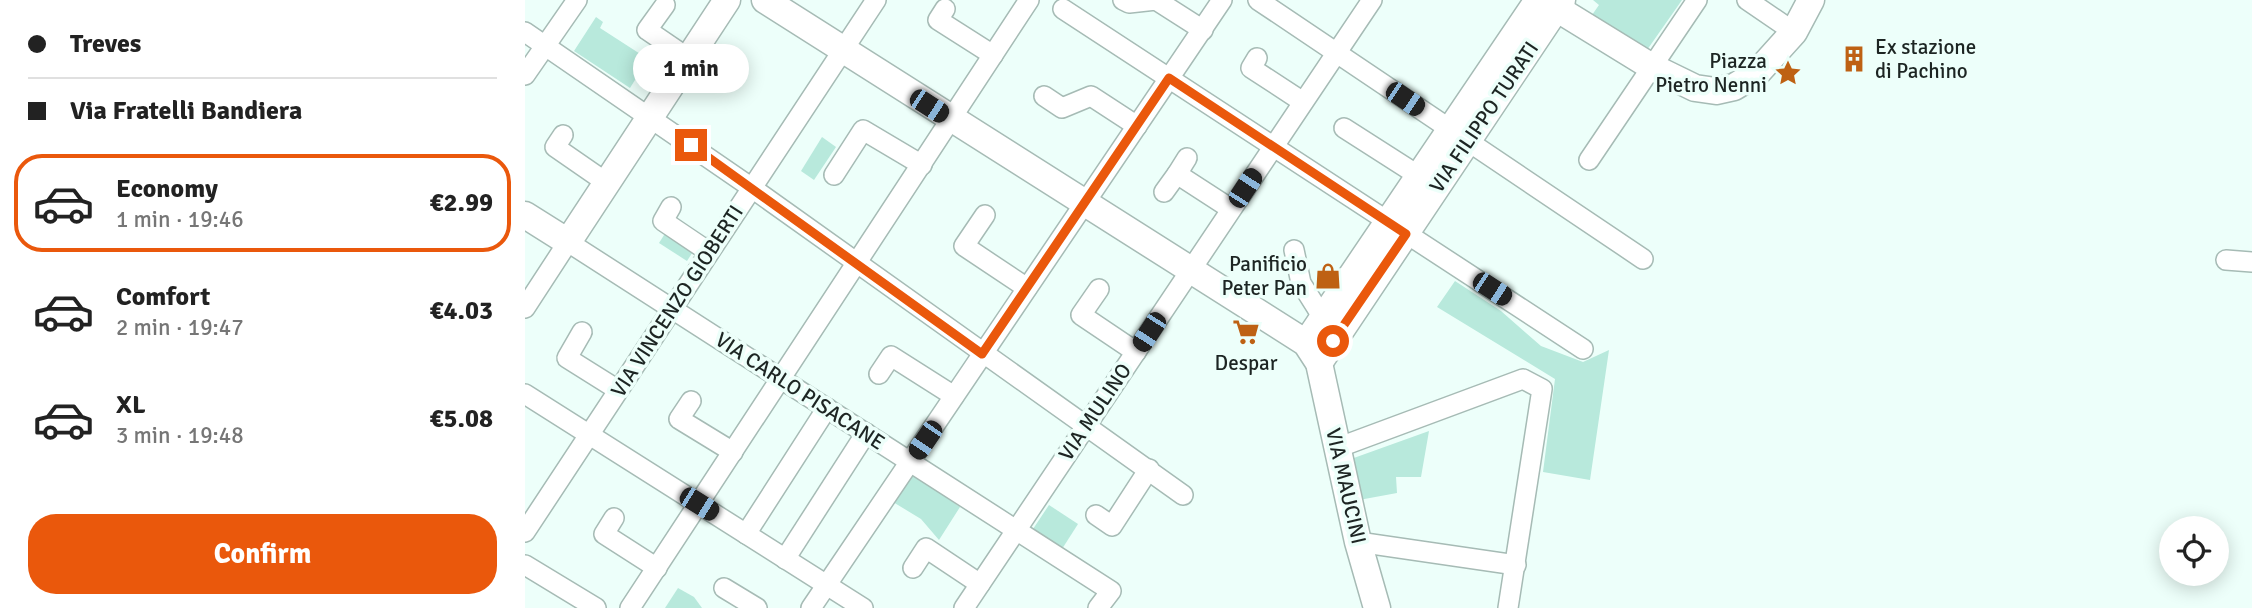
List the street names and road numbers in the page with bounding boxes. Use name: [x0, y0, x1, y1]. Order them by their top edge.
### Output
street label: VIA FILIPPO TURATI: [1424, 36, 1544, 198]
street label: VIA VINCENZO GIOBERTI: [605, 200, 749, 402]
street label: VIA CARLO PISACANE: [710, 327, 890, 455]
street label: VIA MULINO: [1053, 358, 1137, 466]
street label: VIA MAUCINI: [1320, 425, 1372, 547]

